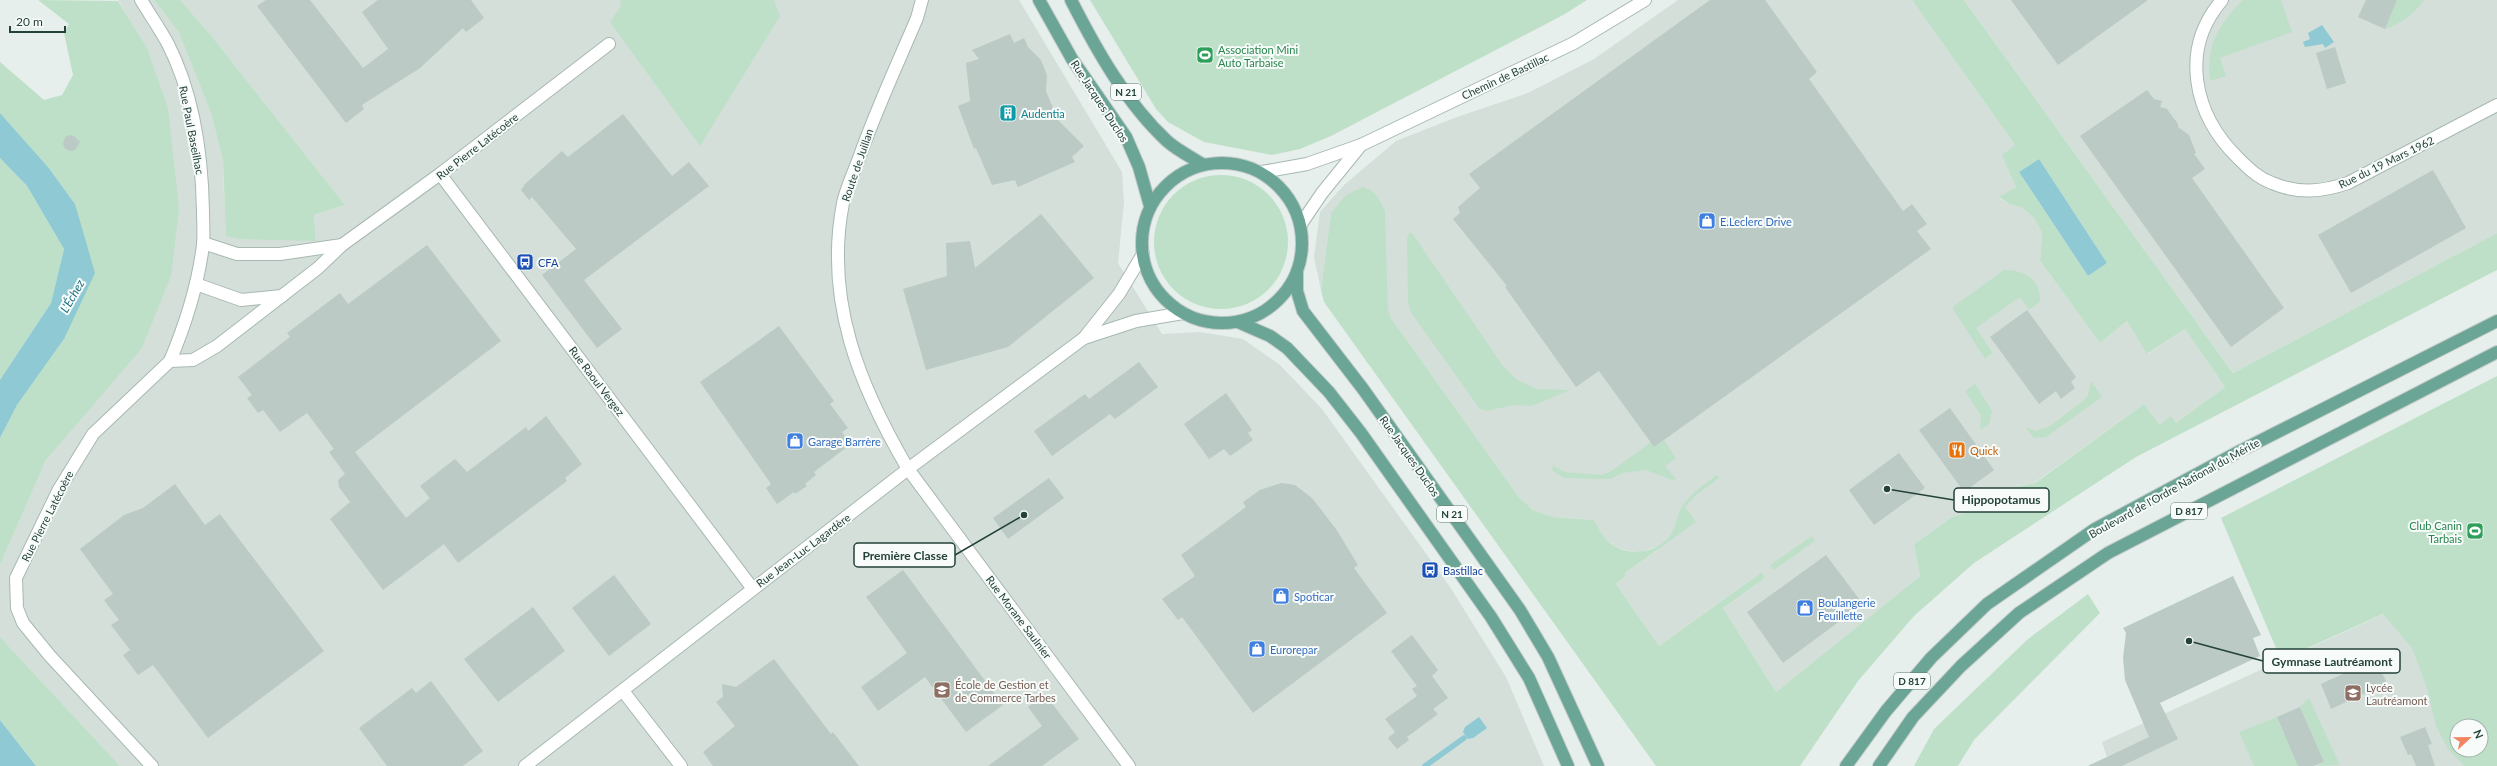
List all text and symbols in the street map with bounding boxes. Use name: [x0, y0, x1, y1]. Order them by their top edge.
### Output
scale bar: [10, 8, 65, 34]
text: 20 m: [16, 14, 43, 29]
place label: Association Mini Auto Tarbaise: [1218, 43, 1298, 69]
sports icon: Association Mini Auto Tarbaise: [1195, 45, 1215, 65]
street label: Chemin de Bastillac: [1459, 50, 1551, 102]
street label: Rue Jacques Duclos: [1069, 58, 1131, 145]
road number: N 21: [1111, 84, 1141, 100]
street label: Rue Paul Baseilhac: [177, 85, 207, 175]
building icon: Audentia: [998, 103, 1018, 123]
place label: Audentia: [1021, 107, 1065, 120]
street label: Rue Pierre Latécoère: [433, 110, 521, 182]
street label: Route de Juillan: [838, 127, 876, 203]
street label: Rue du 19 Mars 1962: [2336, 133, 2436, 191]
shop icon: E.Leclerc Drive: [1697, 211, 1717, 231]
place label: E.Leclerc Drive: [1720, 215, 1792, 228]
bus stop icon: CFA: [515, 252, 535, 272]
place label: CFA: [538, 256, 559, 269]
water label: L'Échez: [57, 276, 88, 315]
street label: Rue Raoul Vergez: [567, 344, 627, 418]
street label: Rue Jacques Duclos: [1377, 413, 1443, 499]
shop icon: Garage Barrère: [785, 431, 805, 451]
place label: Garage Barrère: [808, 435, 881, 448]
street label: Boulevard de l'Ordre National du Mérite: [2086, 435, 2262, 541]
restaurant icon: Quick: [1947, 440, 1967, 460]
place label: Quick: [1970, 444, 1999, 457]
street label: Rue Pierre Latécoère: [18, 468, 76, 564]
callout: Hippopotamus: [1954, 488, 2049, 512]
text: Hippopotamus: [1962, 492, 2040, 507]
road number: D 817: [2171, 503, 2207, 519]
road number: N 21: [1437, 506, 1467, 522]
street label: Rue Jean-Luc Lagardère: [753, 510, 853, 590]
place label: Club Canin Tarbais: [2409, 519, 2462, 545]
sports icon: Club Canin Tarbais: [2465, 521, 2485, 541]
callout: Première Classe: [854, 543, 955, 567]
text: Première Classe: [862, 548, 948, 563]
bus stop icon: Bastillac: [1420, 560, 1440, 580]
place label: Bastillac: [1443, 564, 1483, 577]
street label: Rue Morane Saulnier: [984, 573, 1054, 661]
shop icon: Spoticar: [1271, 586, 1291, 606]
place label: Spoticar: [1294, 590, 1334, 603]
place label: Boulangerie Feuillette: [1818, 596, 1876, 622]
shop icon: Boulangerie Feuillette: [1795, 598, 1815, 618]
shop icon: Eurorepar: [1247, 639, 1267, 659]
place label: Eurorepar: [1270, 643, 1318, 656]
callout: Gymnase Lautréamont: [2263, 649, 2400, 673]
text: Gymnase Lautréamont: [2272, 654, 2393, 669]
road number: D 817: [1894, 673, 1930, 689]
place label: École de Gestion et de Commerce Tarbes: [955, 678, 1056, 704]
school or university icon: École de Gestion et de Commerce Tarbes: [932, 680, 952, 700]
place label: Lycée Lautréamont: [2366, 681, 2428, 707]
school or university icon: Lycée Lautréamont: [2343, 683, 2363, 703]
north arrow: [2449, 718, 2489, 758]
text: N: [2471, 728, 2486, 740]

